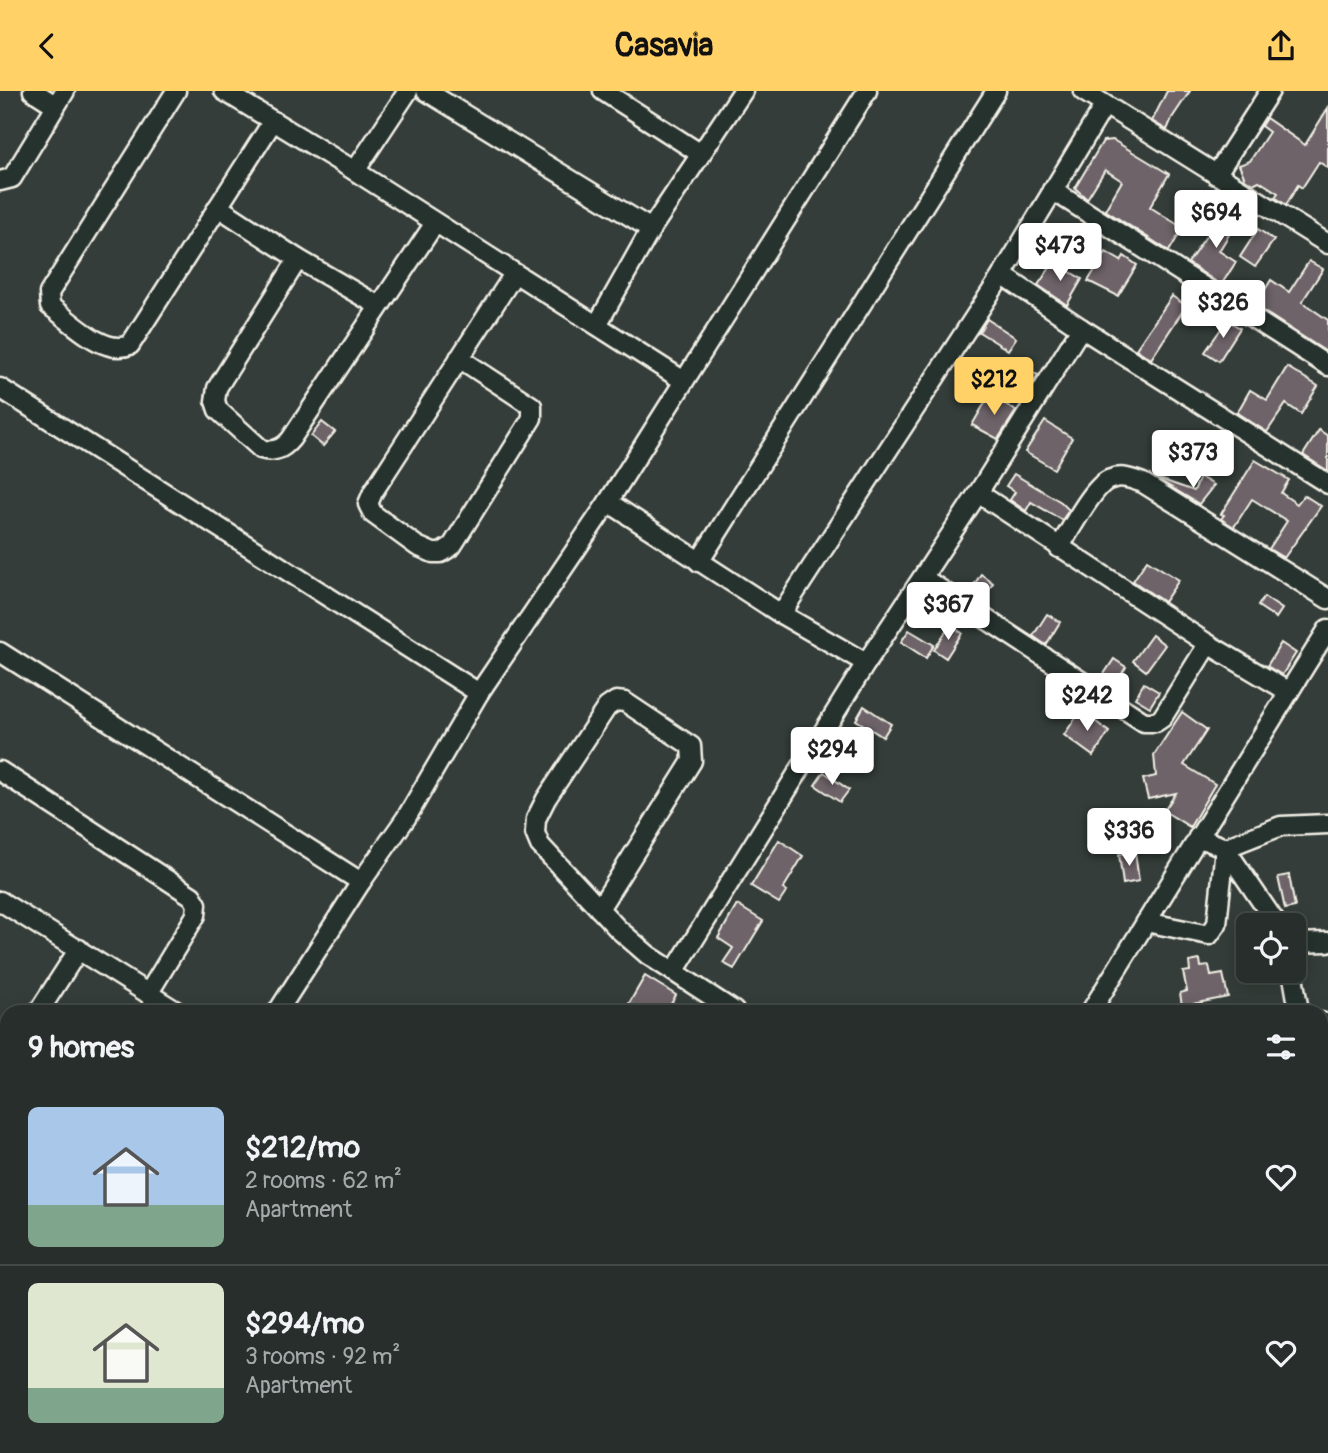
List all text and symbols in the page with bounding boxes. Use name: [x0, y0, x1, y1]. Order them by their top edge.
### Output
text: Casavia: [615, 26, 713, 66]
icon: back: [28, 27, 66, 65]
icon: share: [1262, 27, 1300, 65]
pin: $694: [1175, 191, 1257, 250]
text: $694: [1190, 198, 1242, 227]
pin: $473: [1019, 223, 1101, 283]
text: $473: [1035, 231, 1085, 260]
pin: $326: [1182, 281, 1264, 340]
text: $326: [1197, 288, 1249, 317]
pin: $212: [953, 357, 1035, 417]
text: $212: [970, 365, 1018, 394]
pin: $373: [1152, 431, 1234, 490]
text: $373: [1168, 438, 1218, 467]
pin: $367: [907, 582, 989, 642]
text: $367: [923, 590, 973, 619]
pin: $242: [1046, 673, 1128, 733]
text: $242: [1061, 681, 1113, 710]
pin: $294: [791, 727, 873, 787]
text: $294: [807, 735, 857, 764]
pin: $336: [1088, 809, 1170, 868]
text: $336: [1103, 816, 1155, 845]
map controls: [1236, 913, 1306, 983]
button: locate: [1236, 913, 1306, 983]
icon: filters: [1262, 1028, 1300, 1066]
text: 9 homes: [28, 1029, 134, 1066]
text: $212/mo: [245, 1129, 360, 1166]
icon: home: [84, 1135, 168, 1219]
icon: heart: [1262, 1158, 1300, 1196]
text: 2 rooms · 62 m²: [245, 1166, 402, 1195]
text: Apartment: [245, 1195, 352, 1224]
text: $294/mo: [245, 1305, 364, 1342]
icon: home: [84, 1311, 168, 1395]
icon: heart: [1262, 1334, 1300, 1372]
text: 3 rooms · 92 m²: [245, 1342, 400, 1371]
text: Apartment: [245, 1371, 352, 1400]

